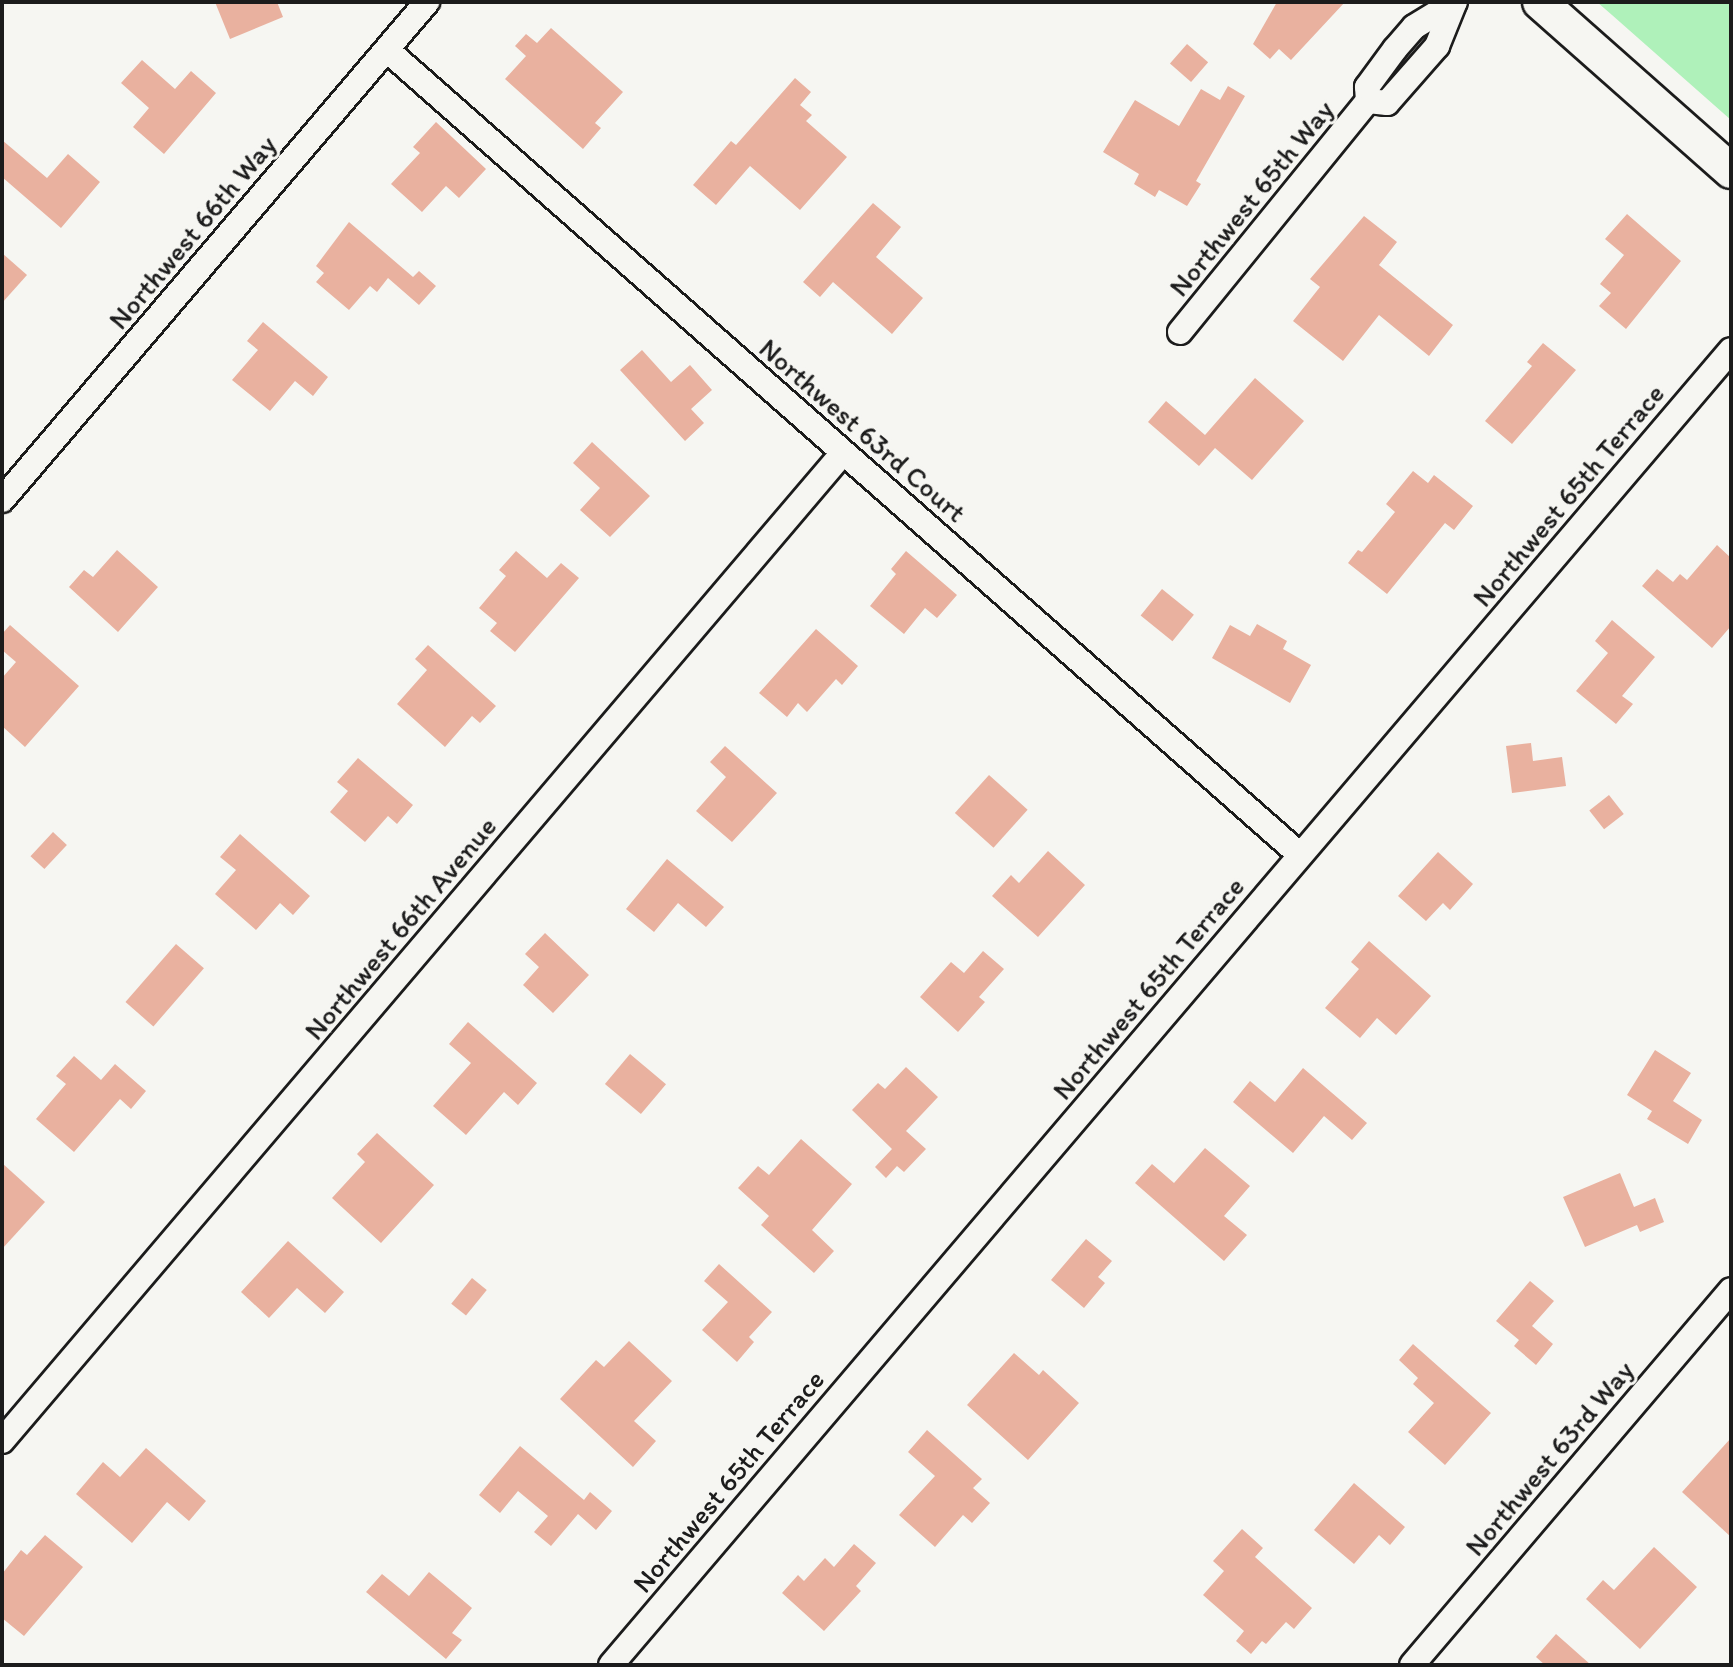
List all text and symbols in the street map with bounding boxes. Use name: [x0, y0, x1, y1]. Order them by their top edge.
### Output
street label: Northwest 65th Way: [1162, 93, 1340, 303]
street label: Northwest 66th Way: [101, 128, 283, 336]
street label: Northwest 63rd Court: [753, 331, 973, 529]
street label: Northwest 65th Terrace: [1465, 377, 1671, 613]
street label: Northwest 66th Avenue: [297, 810, 503, 1046]
street label: Northwest 65th Terrace: [1045, 870, 1251, 1106]
street label: Northwest 63rd Way: [1458, 1354, 1640, 1562]
street label: Northwest 65th Terrace: [625, 1363, 831, 1599]

